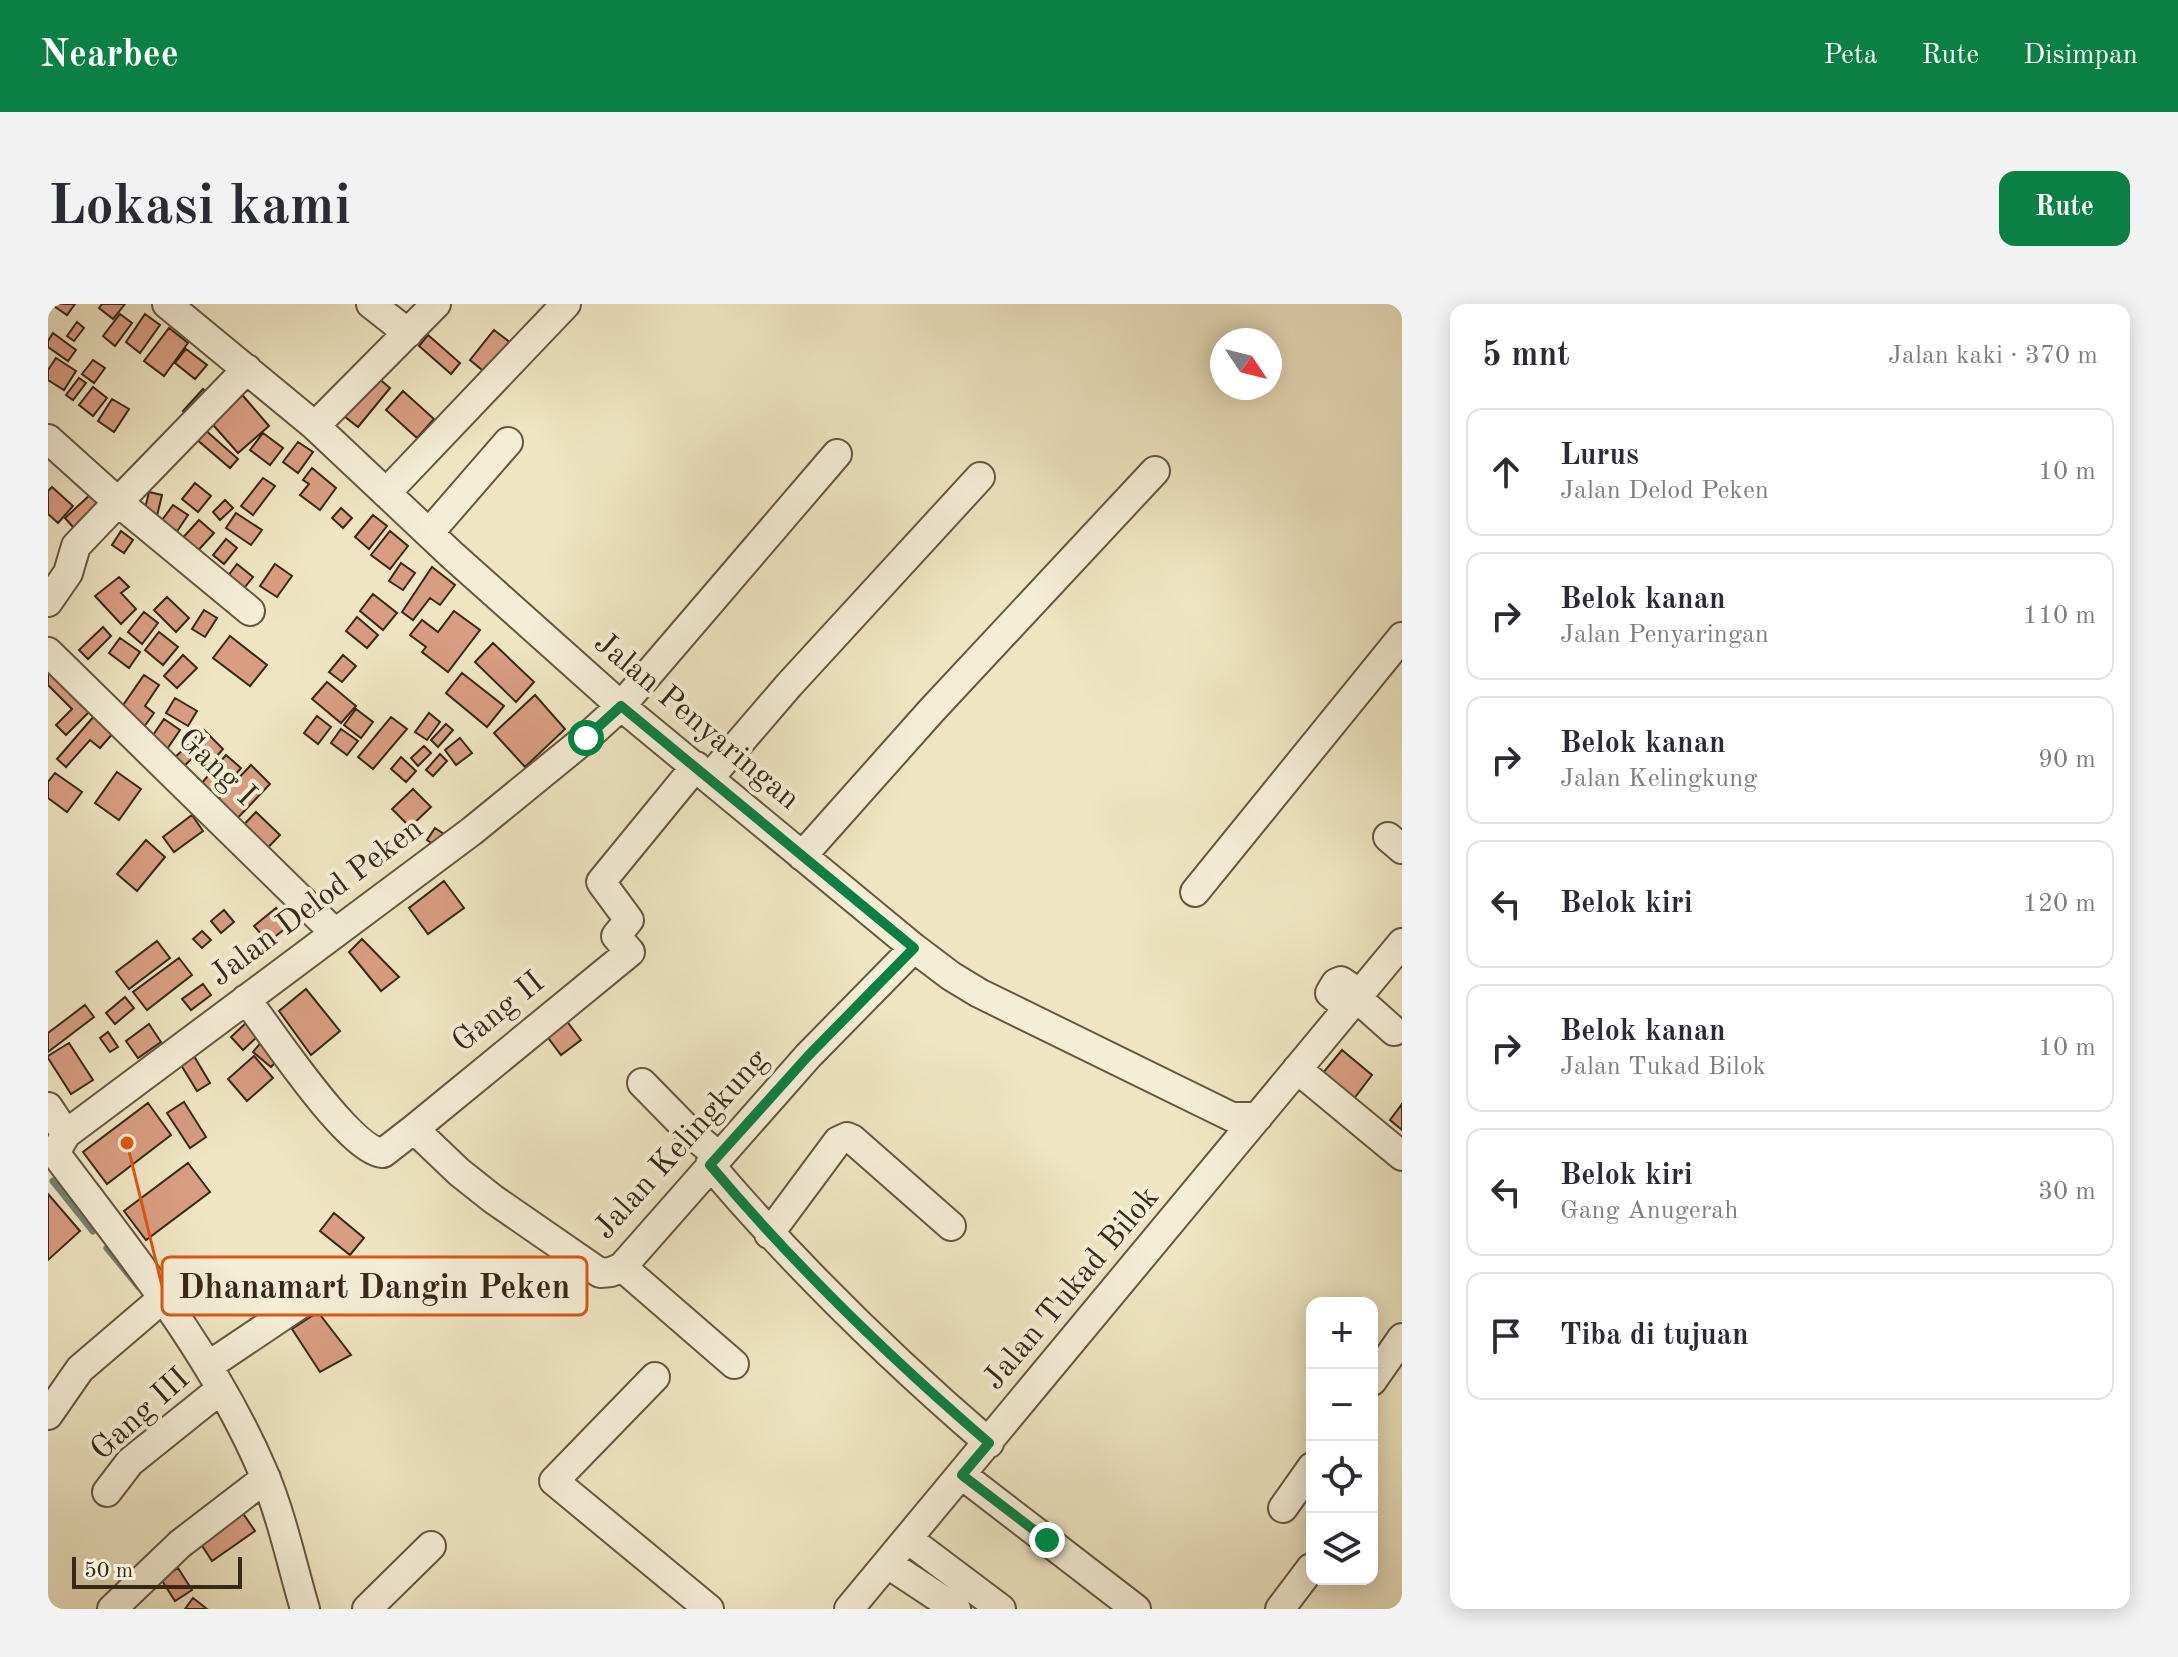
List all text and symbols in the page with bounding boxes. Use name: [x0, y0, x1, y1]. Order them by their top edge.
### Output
text: Nearbee: [40, 37, 179, 75]
text: Peta: [1823, 42, 1878, 70]
text: Rute: [1922, 42, 1979, 70]
text: Disimpan: [2023, 42, 2138, 70]
button: Rute: [1999, 171, 2130, 246]
text: Lokasi kami: [48, 180, 351, 236]
north arrow: [1210, 328, 1282, 400]
text: 5 mnt: [1482, 339, 1570, 373]
text: Jalan kaki · 370 m: [1888, 343, 2098, 369]
text: Lurus: [1560, 441, 1639, 471]
icon: ahead: [1484, 450, 1528, 494]
text: 10 m: [2038, 459, 2096, 485]
text: Jalan Delod Peken: [1560, 478, 1769, 504]
text: Belok kanan: [1560, 585, 1726, 615]
icon: right: [1484, 594, 1528, 638]
text: 110 m: [2023, 603, 2096, 629]
text: Jalan Penyaringan: [1560, 622, 1769, 648]
street label: Jalan Penyaringan: [587, 627, 805, 817]
route start: [568, 720, 604, 756]
street label: Gang I: [171, 723, 261, 813]
text: Belok kanan: [1560, 729, 1726, 759]
icon: right: [1484, 738, 1528, 782]
text: 90 m: [2038, 747, 2096, 773]
text: Jalan Kelingkung: [1560, 766, 1757, 792]
street label: Jalan Delod Peken: [205, 813, 429, 993]
icon: left: [1484, 882, 1528, 926]
text: Belok kiri: [1560, 889, 1693, 919]
text: 120 m: [2023, 891, 2096, 917]
street label: Gang II: [447, 967, 551, 1059]
text: Belok kanan: [1560, 1017, 1726, 1047]
icon: right: [1484, 1026, 1528, 1070]
text: 10 m: [2038, 1035, 2096, 1061]
street label: Jalan Kelingkung: [589, 1044, 775, 1246]
text: Jalan Tukad Bilok: [1560, 1054, 1766, 1080]
text: Belok kiri: [1560, 1161, 1693, 1191]
icon: left: [1484, 1170, 1528, 1214]
text: 30 m: [2038, 1179, 2096, 1205]
street label: Jalan Tukad Bilok: [978, 1182, 1166, 1396]
text: Gang Anugerah: [1560, 1198, 1738, 1224]
callout: Dhanamart Dangin Peken: [162, 1257, 587, 1315]
text: Dhanamart Dangin Peken: [178, 1272, 570, 1306]
map controls: [1306, 1297, 1378, 1585]
button: +: [1306, 1297, 1378, 1369]
icon: arrive: [1484, 1314, 1528, 1358]
text: Tiba di tujuan: [1560, 1321, 1749, 1351]
street label: Gang III: [86, 1363, 196, 1467]
button: −: [1306, 1369, 1378, 1441]
button: locate: [1306, 1441, 1378, 1513]
button: layers: [1306, 1513, 1378, 1585]
route end: [1029, 1522, 1065, 1558]
scale bar: [72, 1553, 242, 1589]
text: 50 m: [84, 1560, 133, 1582]

